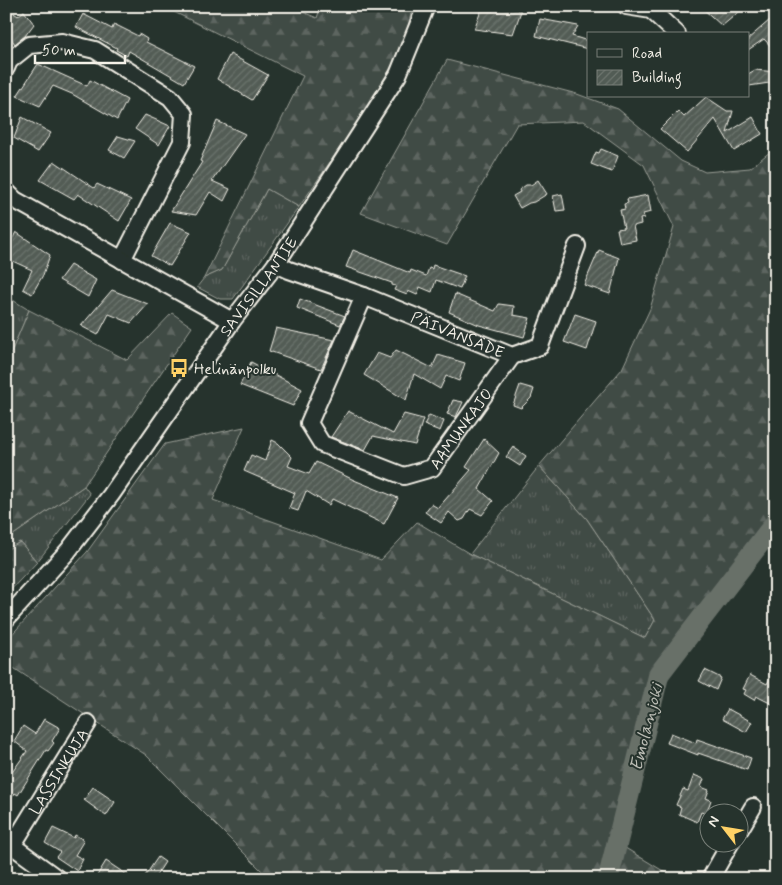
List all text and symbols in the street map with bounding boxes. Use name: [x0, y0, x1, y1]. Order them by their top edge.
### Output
scale bar: [35, 32, 125, 64]
legend: [587, 32, 750, 98]
text: 50 m: [42, 41, 76, 61]
text: Road: [632, 44, 662, 64]
text: Building: [632, 68, 682, 89]
street label: SAVISILLANTIE: [215, 233, 303, 341]
street label: PÄIVÄNSÄDE: [407, 307, 507, 364]
bus stop icon: Helinänpolku: [168, 357, 190, 379]
place label: Helinänpolku: [194, 359, 276, 380]
street label: AAMUNKAJO: [425, 384, 498, 474]
water label: Emolanjoki: [625, 679, 670, 773]
street label: LASSINKUJA: [25, 725, 94, 819]
north arrow: [700, 802, 750, 852]
text: N: [704, 813, 724, 830]

